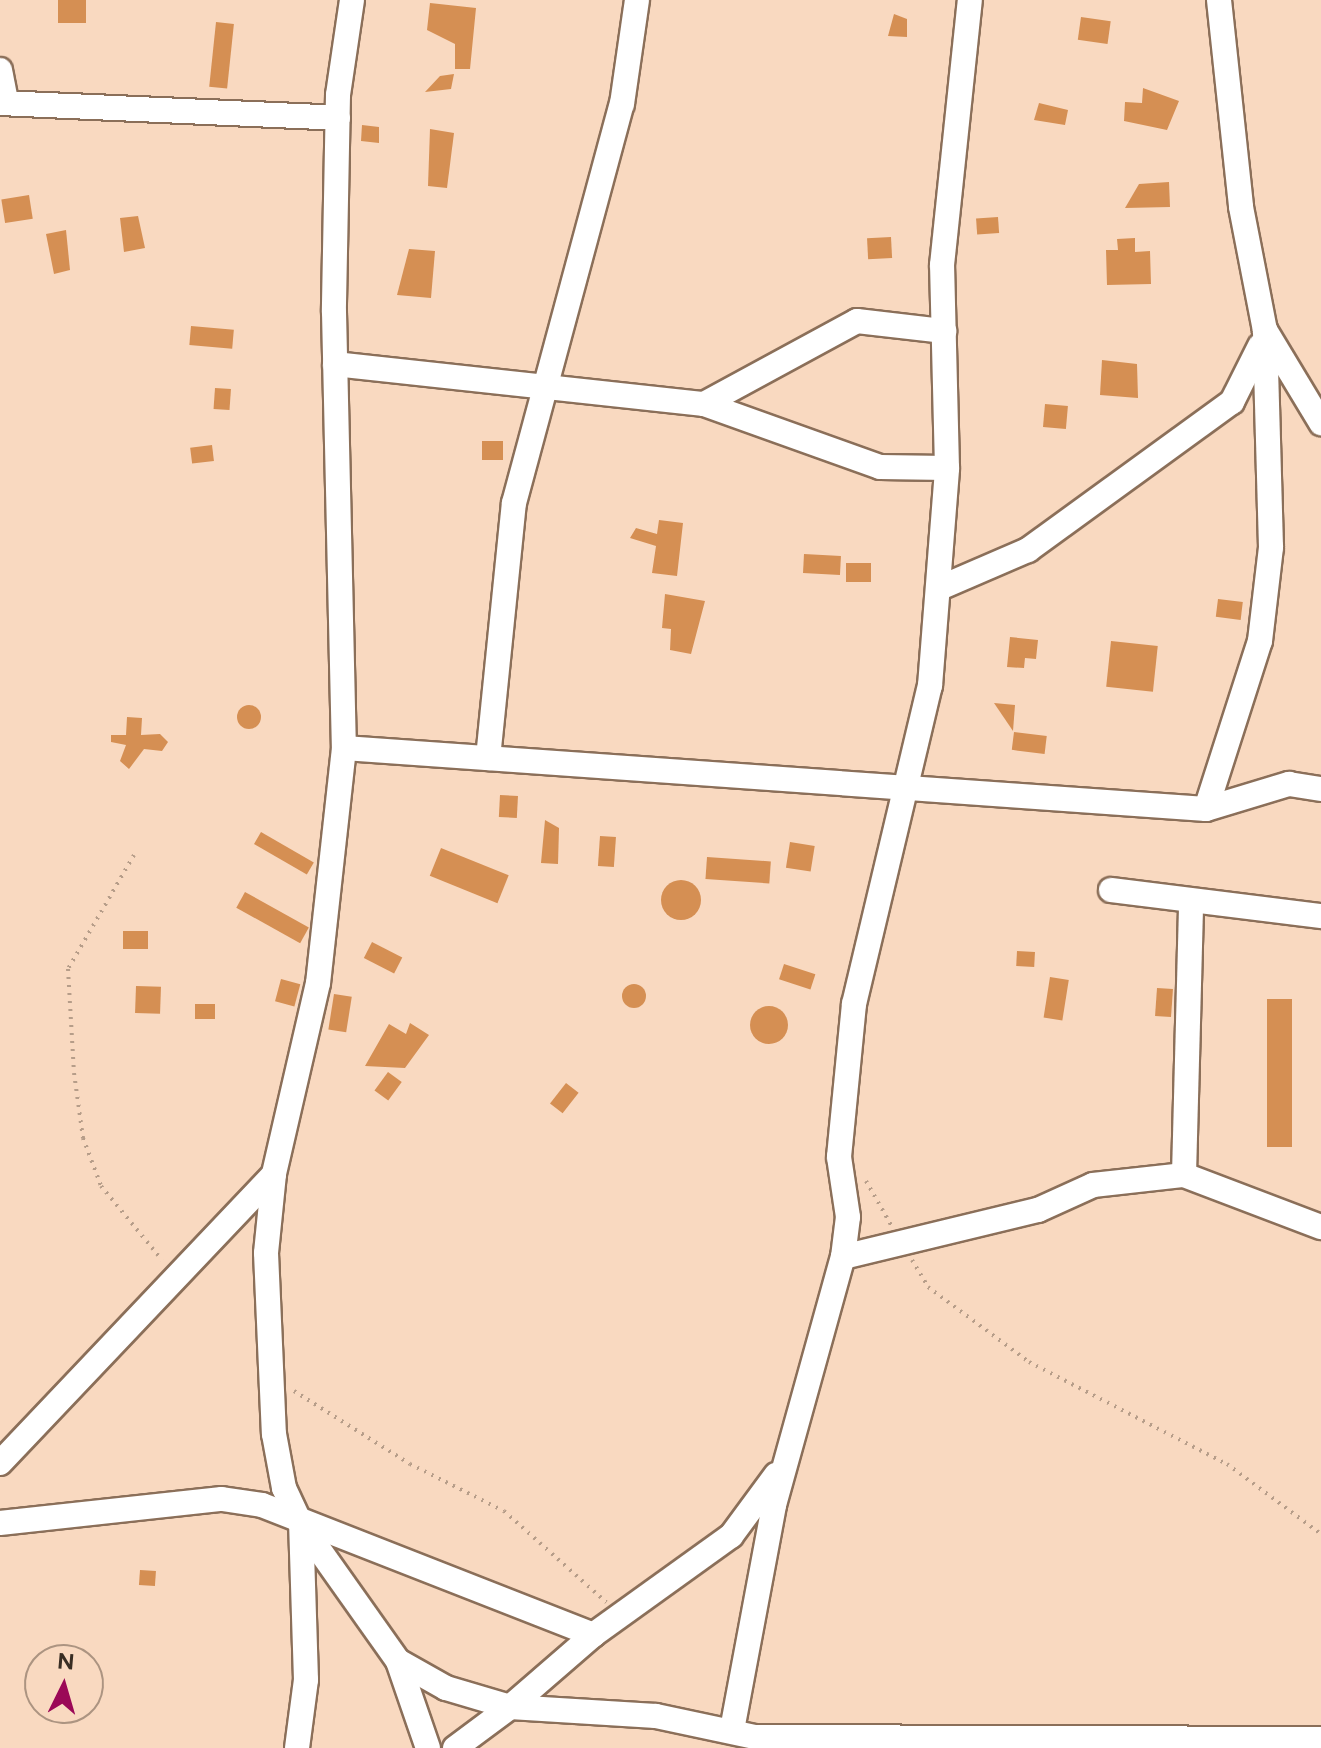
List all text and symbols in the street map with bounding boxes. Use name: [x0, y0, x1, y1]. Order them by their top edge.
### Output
north arrow: [24, 1644, 104, 1724]
text: N: [56, 1647, 76, 1676]

